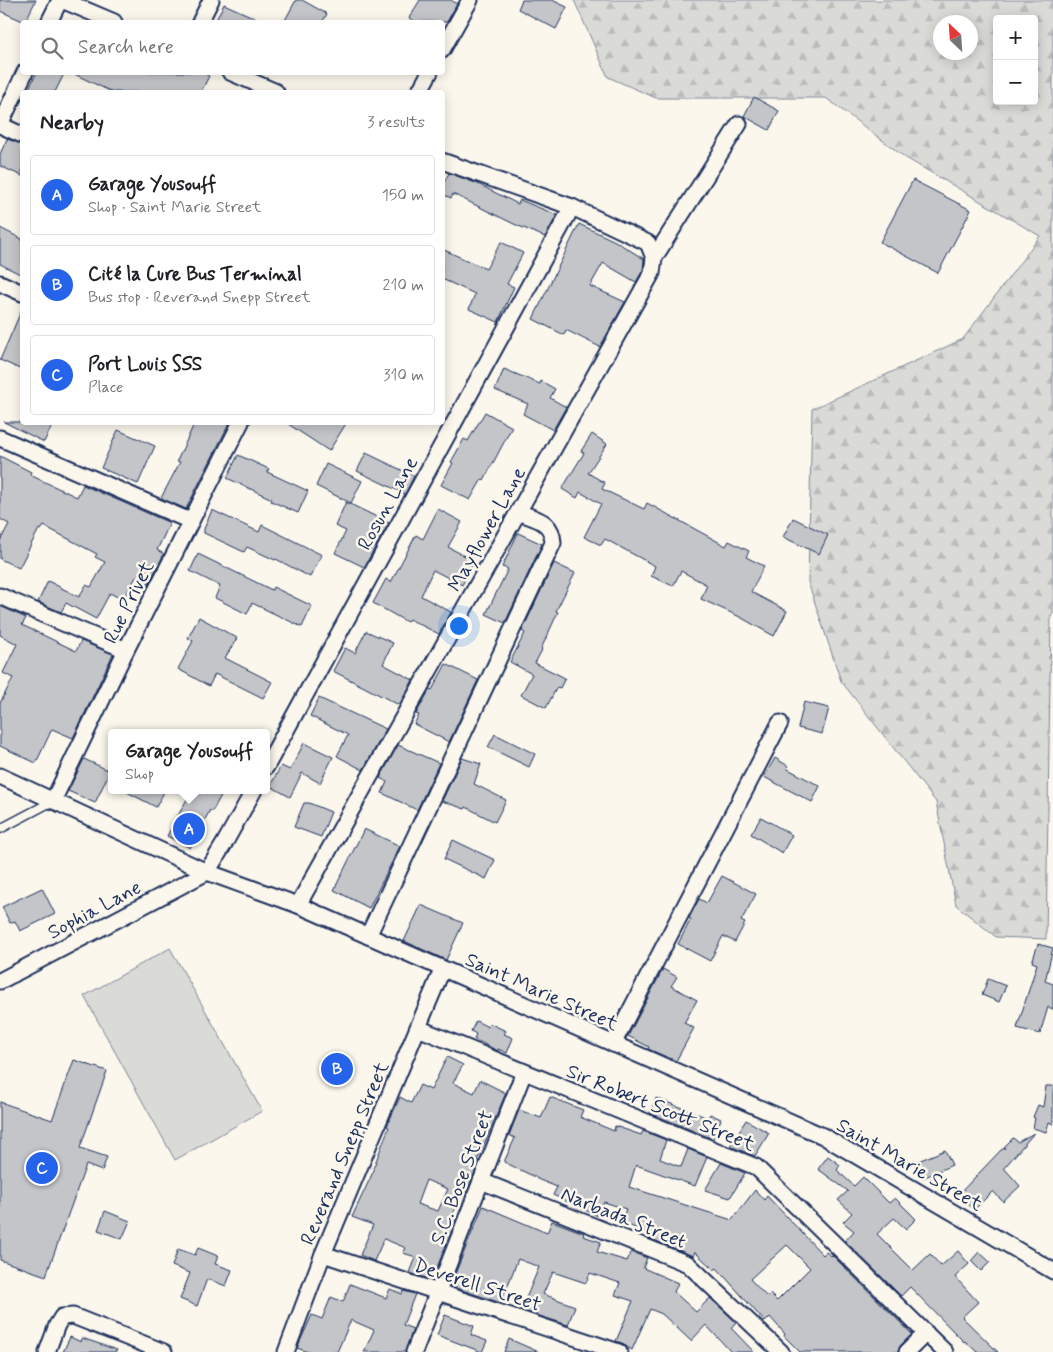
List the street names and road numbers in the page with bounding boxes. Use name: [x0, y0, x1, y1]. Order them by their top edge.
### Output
street label: Rosun Lane: [352, 452, 425, 555]
street label: Mayflower Lane: [442, 462, 533, 597]
street label: Rue Privet: [98, 556, 161, 649]
street label: Sophia Lane: [43, 874, 146, 946]
street label: Saint Marie Street: [461, 947, 622, 1038]
street label: Reverand Snepp Street: [294, 1057, 396, 1249]
street label: Sir Robert Scott Street: [562, 1058, 759, 1159]
street label: S.C. Bose Street: [424, 1106, 500, 1249]
street label: Saint Marie Street: [831, 1112, 988, 1218]
street label: Narbada Street: [557, 1181, 690, 1256]
street label: Deverell Street: [410, 1252, 545, 1319]

